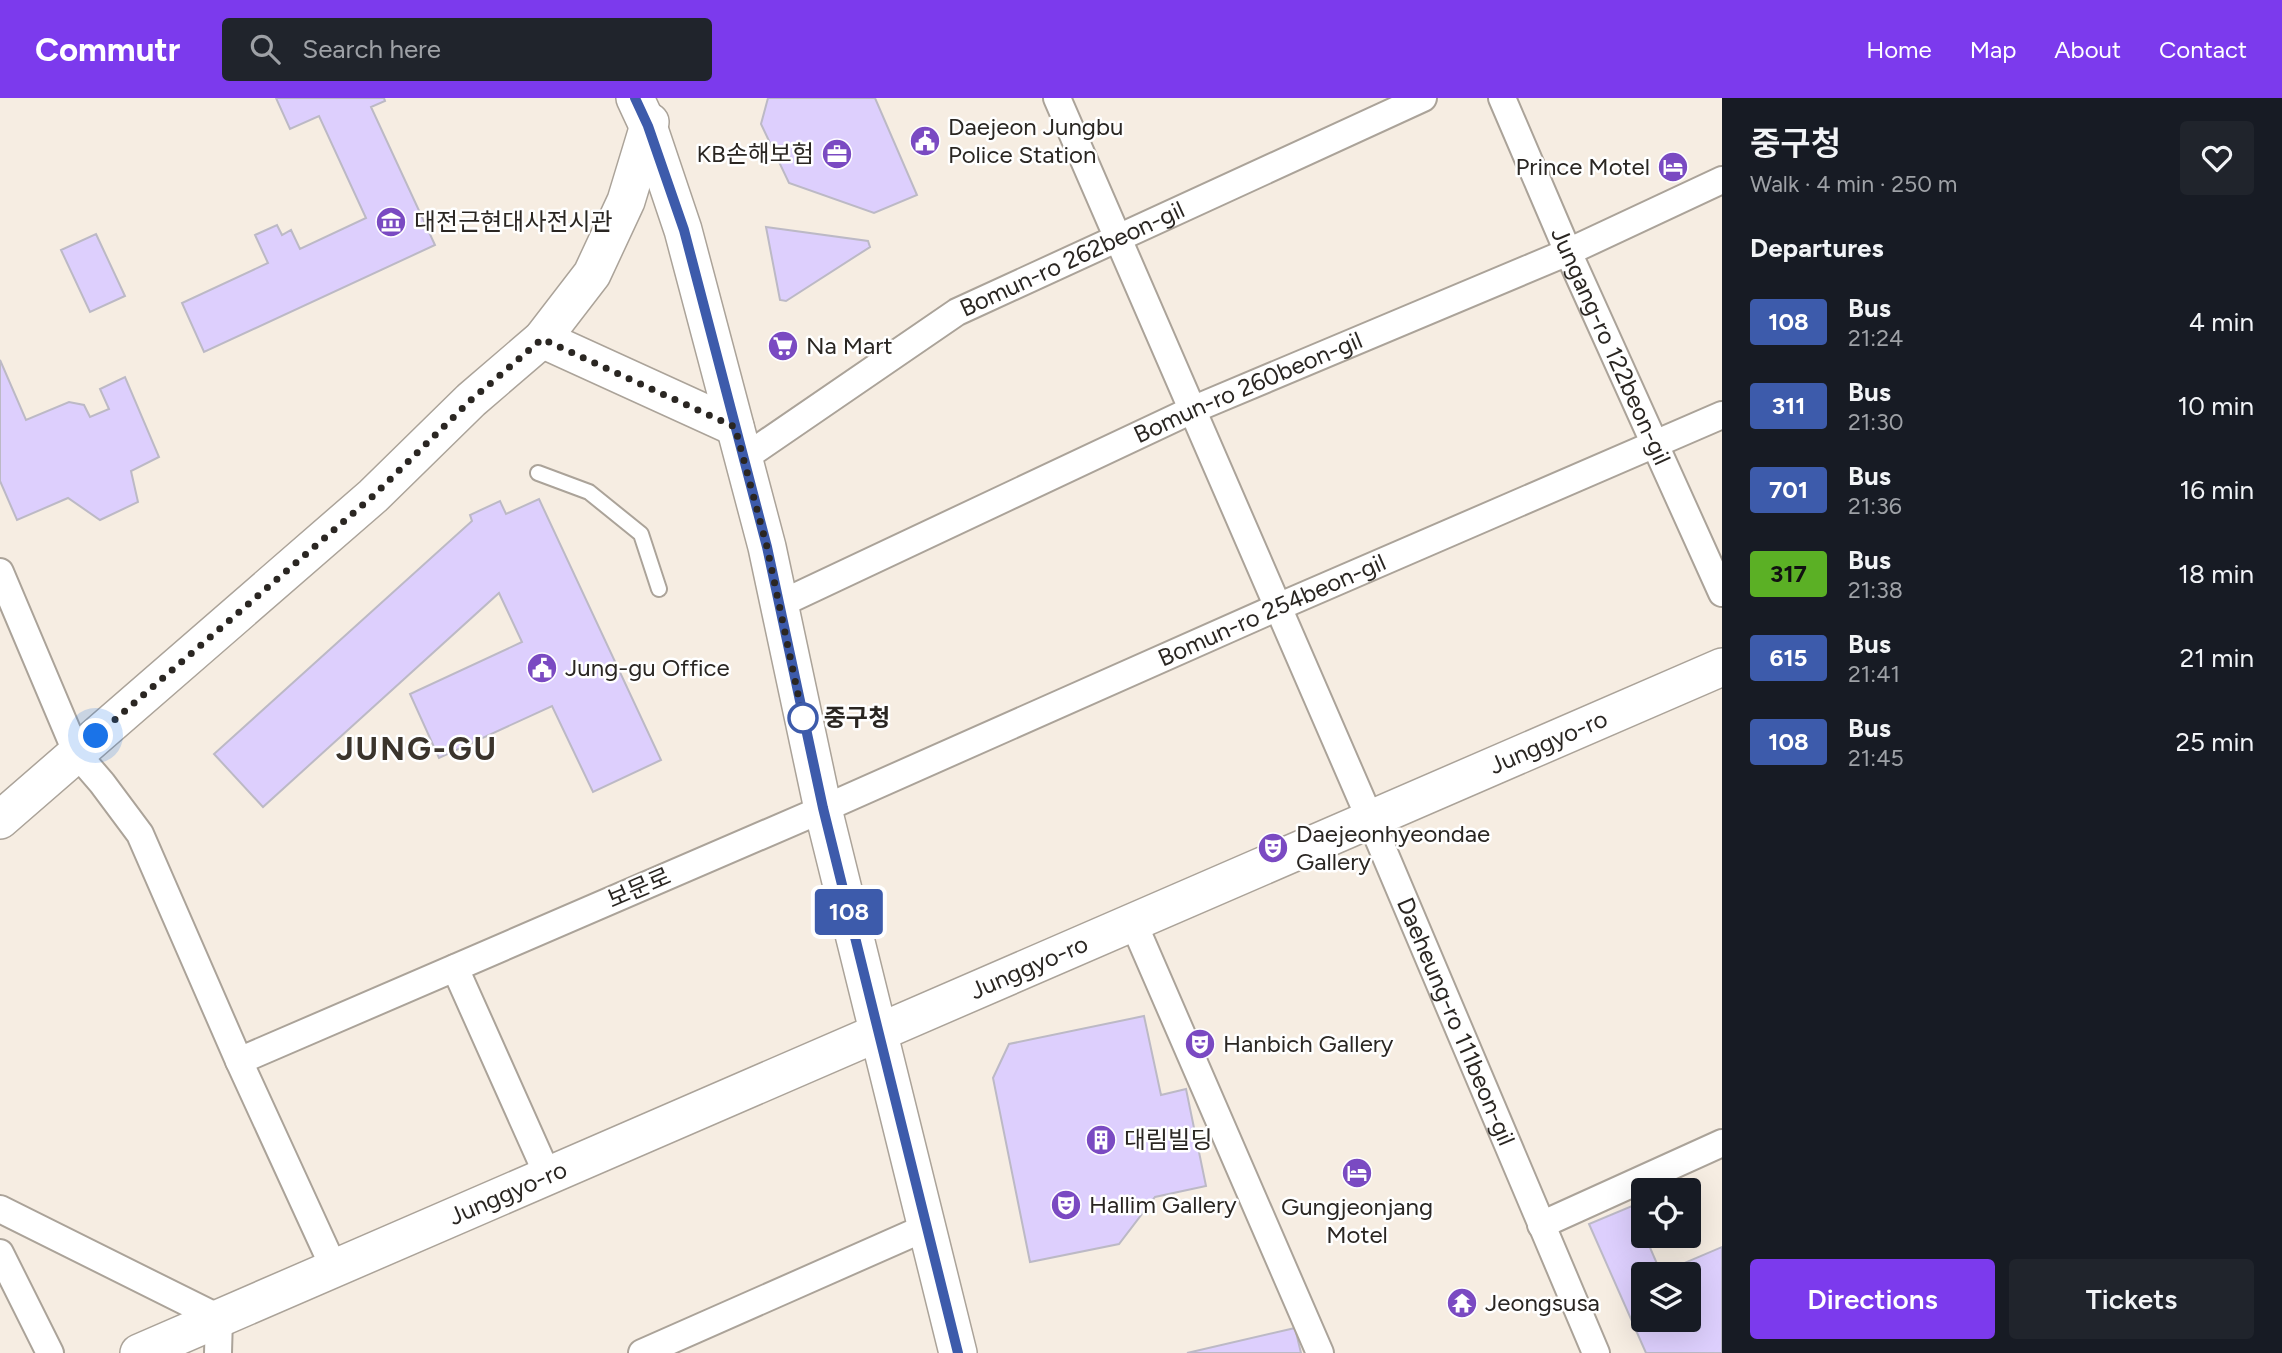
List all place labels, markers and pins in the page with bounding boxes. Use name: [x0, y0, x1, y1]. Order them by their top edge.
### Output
place label: Daejeon Jungbu Police Station: [948, 112, 1123, 169]
public building icon: Daejeon Jungbu Police Station: [908, 124, 942, 158]
office icon: KB손해보험: [820, 137, 854, 171]
place label: KB손해보험: [696, 139, 814, 168]
hotel icon: Prince Motel: [1656, 150, 1690, 184]
place label: Prince Motel: [1515, 152, 1650, 181]
museum icon: 대전근현대사전시관: [374, 205, 408, 239]
place label: 대전근현대사전시관: [414, 207, 613, 236]
supermarket icon: Na Mart: [766, 329, 800, 363]
place label: Na Mart: [806, 331, 892, 360]
public building icon: Jung-gu Office: [525, 651, 559, 685]
place label: Jung-gu Office: [565, 653, 730, 682]
marker: 중구청: [788, 703, 818, 733]
place label: 중구청: [824, 703, 890, 732]
place label: Daejeonhyeondae Gallery: [1296, 819, 1490, 876]
theatre icon: Daejeonhyeondae Gallery: [1256, 831, 1290, 865]
theatre icon: Hanbich Gallery: [1183, 1027, 1217, 1061]
place label: Hanbich Gallery: [1223, 1029, 1394, 1058]
building icon: 대림빌딩: [1084, 1123, 1118, 1157]
place label: 대림빌딩: [1124, 1125, 1212, 1154]
hotel icon: Gungjeonjang Motel: [1340, 1156, 1374, 1190]
theatre icon: Hallim Gallery: [1049, 1188, 1083, 1222]
place label: Hallim Gallery: [1089, 1190, 1237, 1219]
place label: Gungjeonjang Motel: [1281, 1192, 1433, 1249]
temple icon: Jeongsusa: [1445, 1286, 1479, 1320]
place label: Jeongsusa: [1485, 1288, 1600, 1317]

